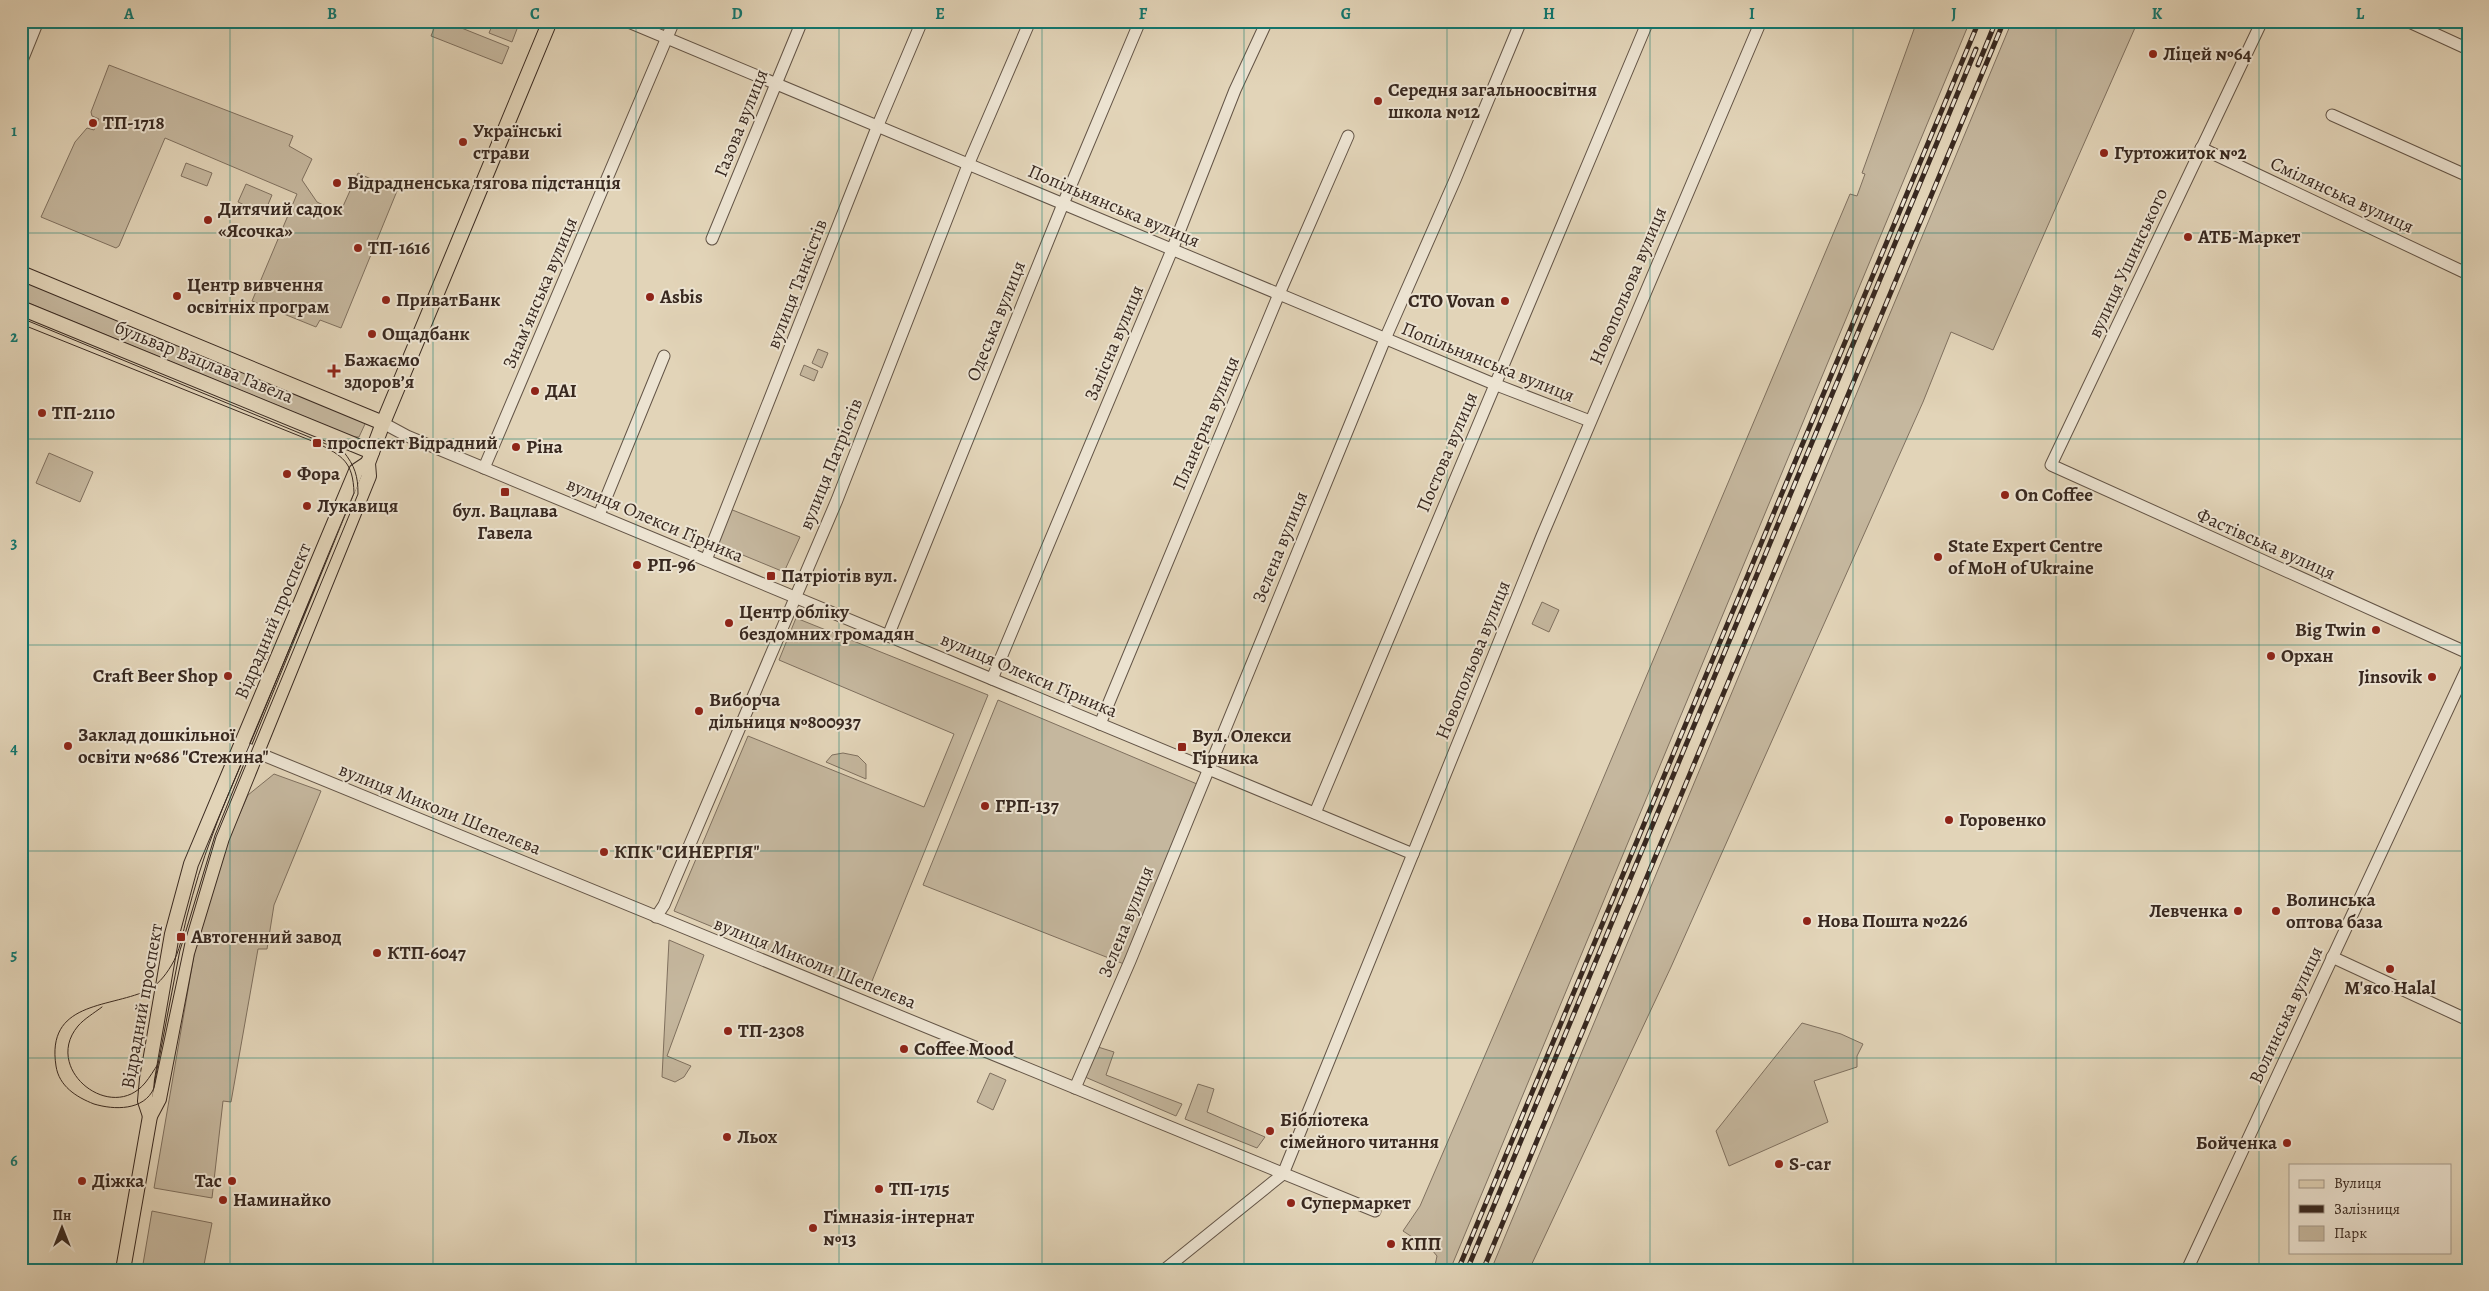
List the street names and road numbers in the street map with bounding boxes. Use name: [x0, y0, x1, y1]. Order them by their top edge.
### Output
street label: Газова вулиця: [708, 65, 774, 181]
street label: Смілянська вулиця: [2266, 150, 2418, 240]
street label: Попільнянська вулиця: [1024, 158, 1204, 254]
street label: вулиця Ушинського: [2082, 184, 2174, 342]
street label: Новопольова вулиця: [1583, 203, 1673, 369]
street label: Знамʼянська вулиця: [496, 213, 584, 373]
street label: вулиця Танкістів: [760, 215, 834, 353]
street label: Одеська вулиця: [960, 257, 1032, 385]
street label: Залісна вулиця: [1078, 281, 1150, 405]
street label: бульвар Вацлава Гавела: [111, 314, 298, 410]
street label: Попільнянська вулиця: [1398, 315, 1578, 409]
street label: Планерна вулиця: [1166, 352, 1246, 494]
street label: Постова вулиця: [1410, 388, 1484, 516]
street label: вулиця Патріотів: [793, 394, 869, 534]
street label: вулиця Олекси Гірника: [562, 471, 748, 569]
street label: Зелена вулиця: [1246, 487, 1314, 607]
street label: Фастівська вулиця: [2192, 502, 2340, 586]
street label: Відрадний проспект: [228, 538, 318, 703]
street label: Новопольова вулиця: [1429, 577, 1517, 743]
street label: вулиця Олекси Гірника: [936, 626, 1122, 724]
street label: вулиця Миколи Шепелєва: [335, 756, 545, 862]
street label: Зелена вулиця: [1092, 862, 1160, 982]
street label: вулиця Миколи Шепелєва: [710, 910, 920, 1016]
street label: Відрадний проспект: [115, 921, 169, 1091]
street label: Волинська вулиця: [2243, 942, 2329, 1088]

